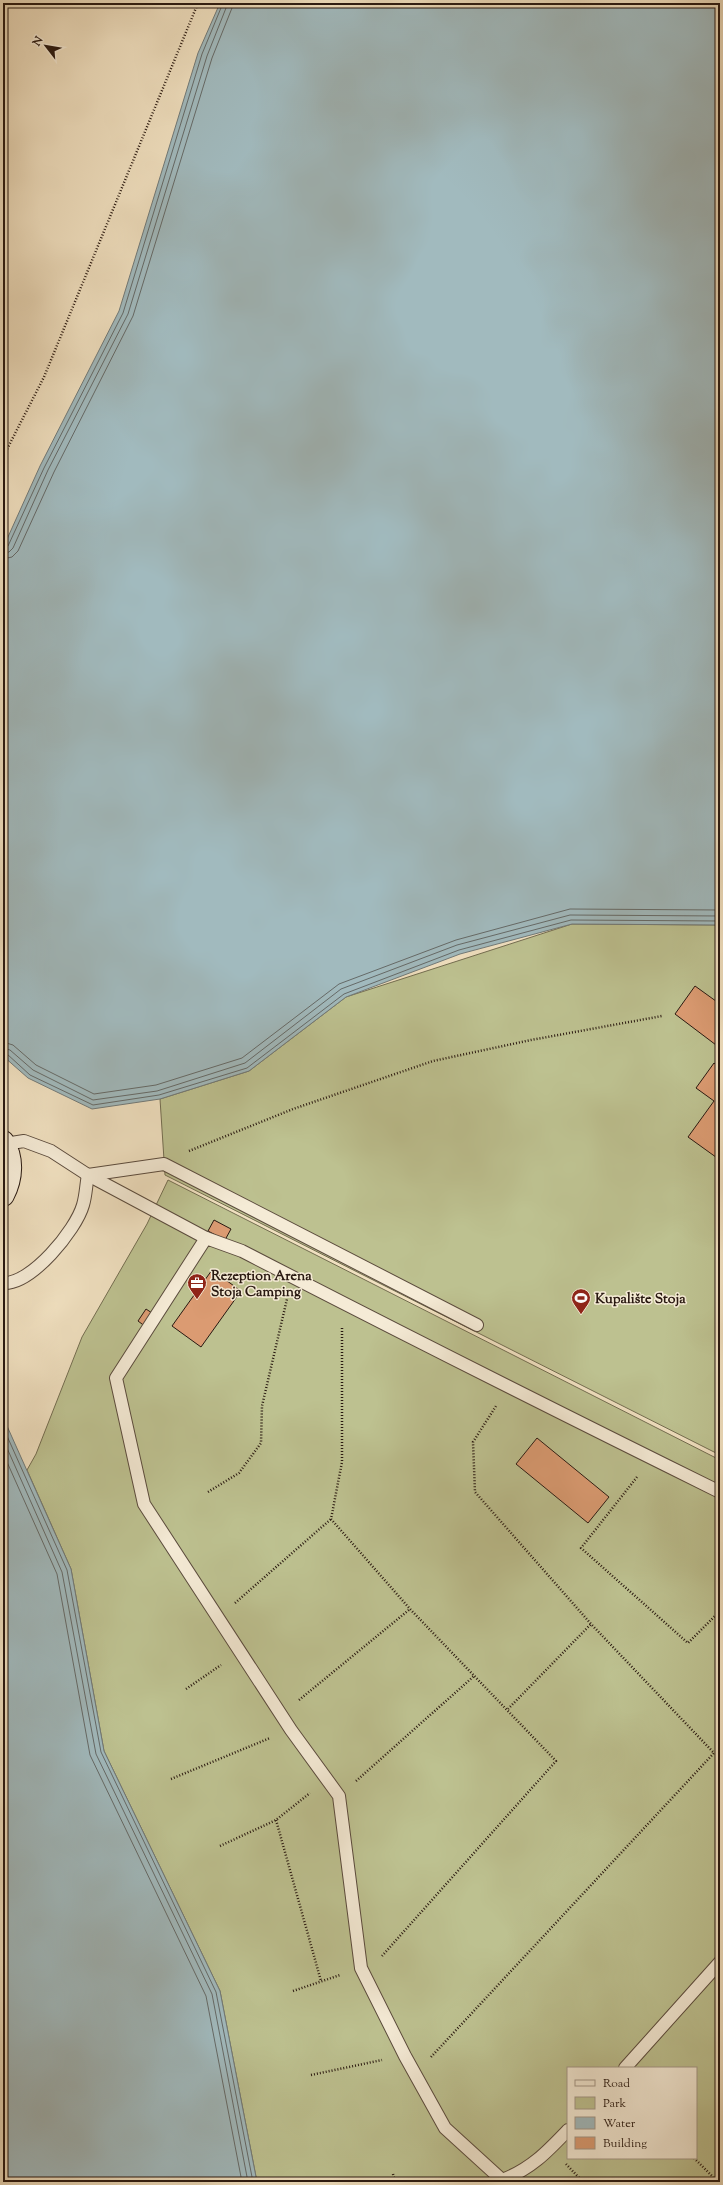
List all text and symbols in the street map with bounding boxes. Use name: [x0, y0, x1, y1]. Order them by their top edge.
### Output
north arrow: [26, 26, 66, 66]
text: N: [29, 33, 48, 50]
place label: Rezeption Arena Stoja Camping: [211, 1267, 312, 1303]
office icon: Rezeption Arena Stoja Camping: [186, 1272, 208, 1300]
sports icon: Kupalište Stoja: [570, 1287, 592, 1315]
place label: Kupalište Stoja: [595, 1290, 686, 1310]
legend: [567, 2067, 697, 2159]
text: Road: [603, 2075, 630, 2093]
text: Park: [603, 2095, 626, 2113]
text: Water: [603, 2115, 636, 2133]
text: Building: [603, 2135, 647, 2153]

